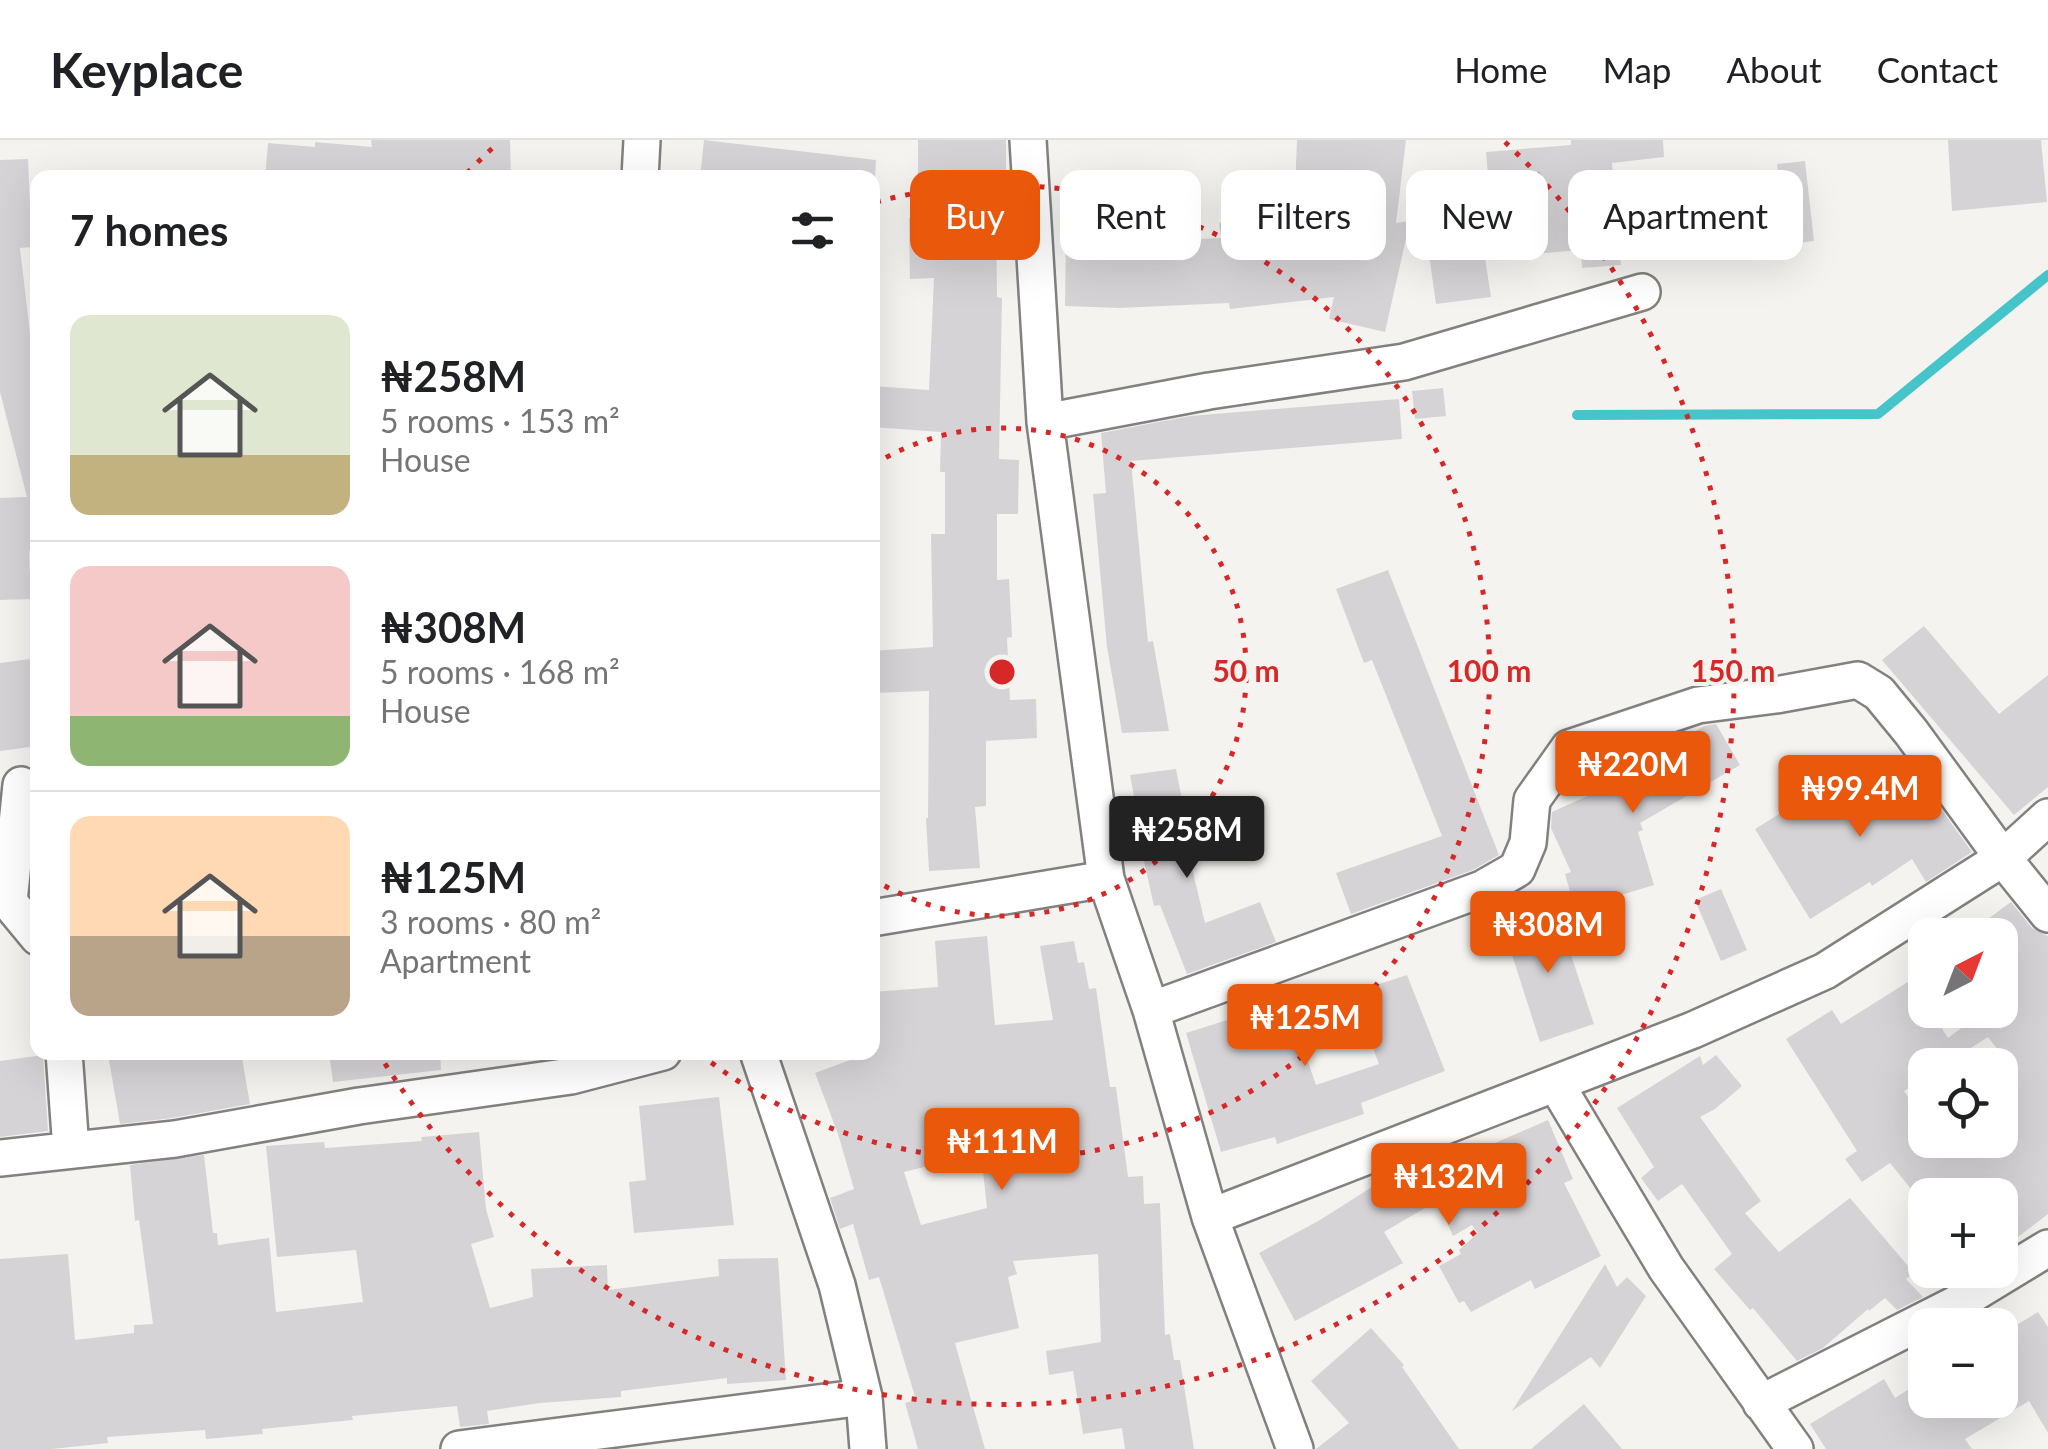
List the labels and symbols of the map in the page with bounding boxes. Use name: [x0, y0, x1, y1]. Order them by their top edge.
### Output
text: 50 m: [1212, 652, 1280, 688]
text: 100 m: [1447, 652, 1531, 688]
text: 150 m: [1691, 652, 1775, 688]
centre of rings: [984, 654, 1020, 690]
pin: ₦220M: [1563, 731, 1703, 816]
pin: ₦99.4M: [1779, 755, 1941, 840]
pin: ₦258M: [1117, 796, 1257, 881]
pin: ₦308M: [1478, 891, 1618, 976]
north arrow: [1908, 918, 2018, 1028]
pin: ₦125M: [1235, 984, 1375, 1069]
pin: ₦111M: [932, 1108, 1072, 1193]
pin: ₦132M: [1379, 1143, 1519, 1228]

